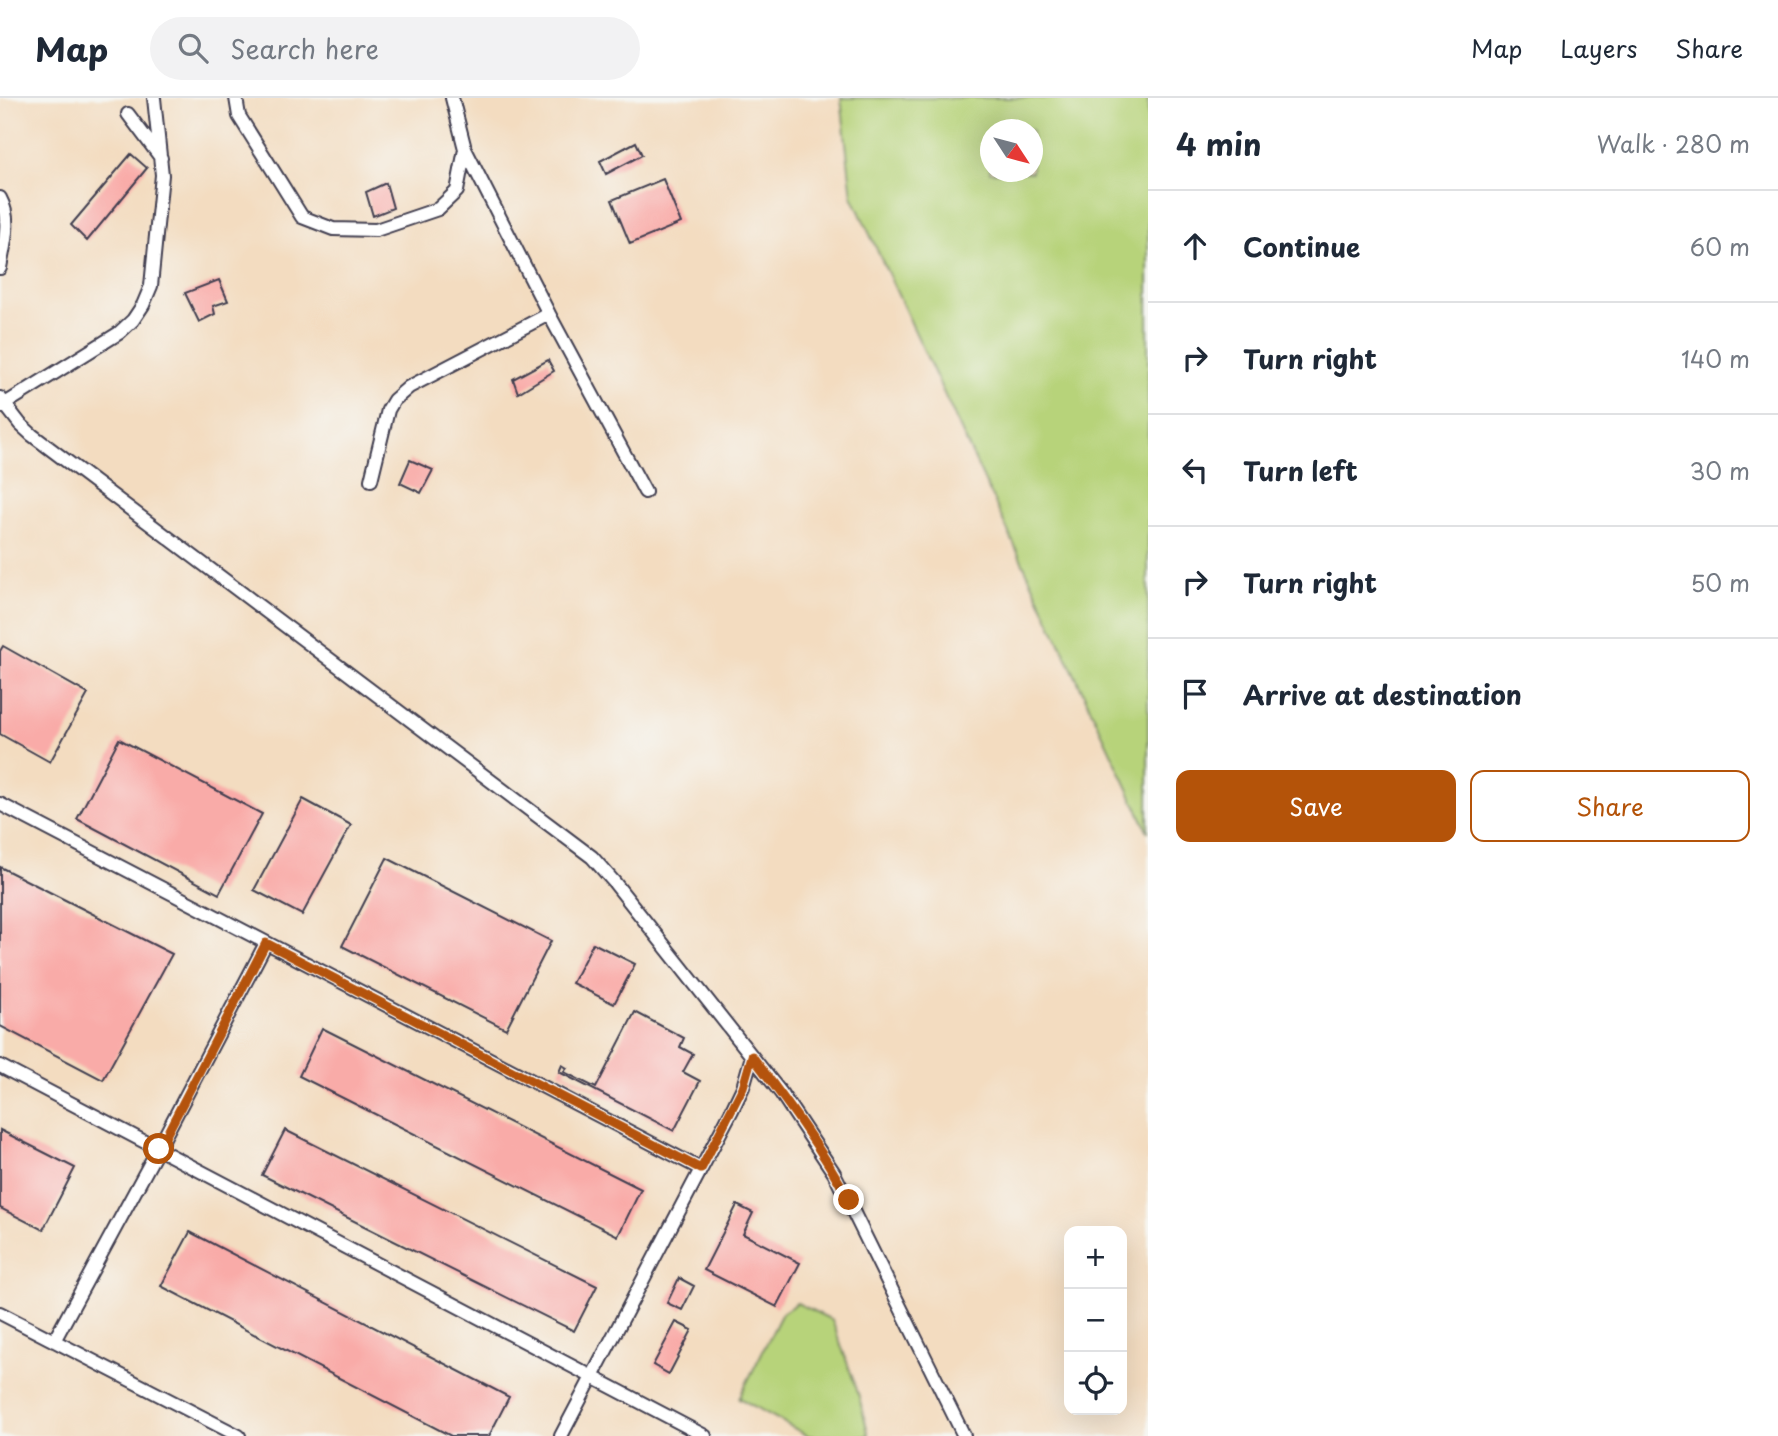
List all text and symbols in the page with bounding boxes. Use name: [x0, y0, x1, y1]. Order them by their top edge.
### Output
search box: [150, 17, 640, 80]
text: Map: [35, 23, 108, 73]
icon: search: [174, 29, 212, 67]
text: Search here: [230, 29, 379, 68]
text: Map: [1471, 30, 1522, 66]
text: Layers: [1560, 30, 1637, 66]
text: Share: [1675, 30, 1743, 66]
north arrow: [980, 119, 1043, 182]
text: 4 min: [1176, 121, 1262, 166]
text: Walk · 280 m: [1597, 126, 1750, 161]
icon: ahead: [1176, 227, 1214, 265]
text: Continue: [1243, 227, 1360, 266]
text: 60 m: [1690, 229, 1750, 264]
icon: right: [1176, 339, 1214, 377]
text: Turn right: [1243, 339, 1377, 378]
text: 140 m: [1681, 341, 1750, 376]
icon: left: [1176, 451, 1214, 489]
text: Turn left: [1243, 451, 1358, 490]
text: 30 m: [1689, 453, 1750, 488]
icon: right: [1176, 563, 1214, 601]
text: Turn right: [1243, 563, 1377, 602]
text: 50 m: [1690, 565, 1750, 600]
icon: arrive: [1176, 675, 1214, 713]
text: Arrive at destination: [1243, 675, 1522, 714]
button: Save: [1176, 770, 1456, 842]
button: Share: [1470, 770, 1750, 842]
route start: [143, 1133, 174, 1164]
route end: [833, 1184, 864, 1215]
map controls: [1064, 1226, 1127, 1415]
button: +: [1064, 1226, 1127, 1289]
button: −: [1064, 1289, 1127, 1352]
button: locate: [1064, 1352, 1127, 1415]

